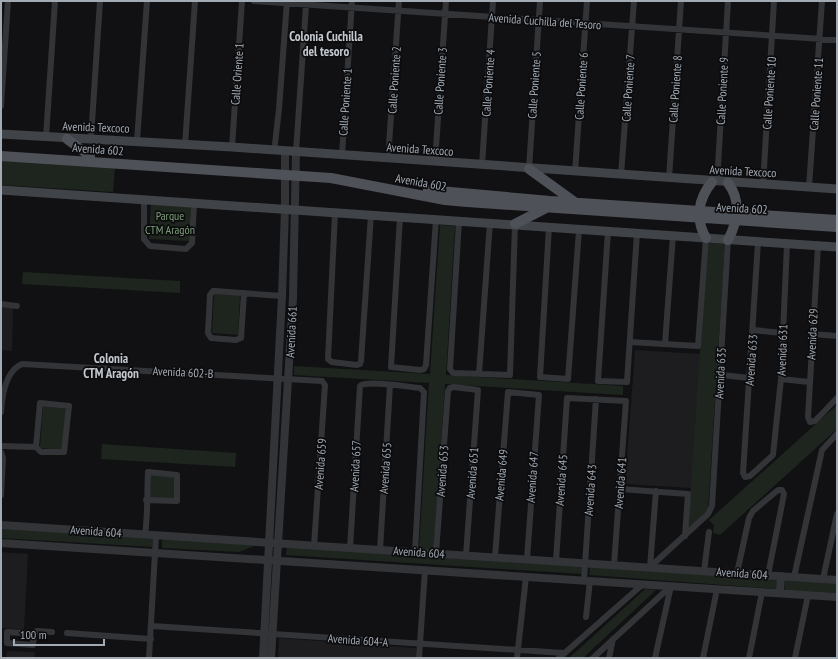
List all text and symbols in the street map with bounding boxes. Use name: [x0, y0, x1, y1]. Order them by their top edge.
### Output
street label: Avenida Cuchilla del Tesoro: [488, 10, 602, 32]
district label: Colonia Cuchilla del tesoro: [289, 28, 363, 60]
street label: Calle Oriente 1: [227, 43, 247, 105]
street label: Calle Poniente 2: [384, 46, 404, 114]
street label: Calle Poniente 3: [430, 47, 450, 115]
street label: Calle Poniente 4: [478, 48, 498, 117]
street label: Calle Poniente 5: [524, 51, 544, 119]
street label: Calle Poniente 6: [571, 52, 591, 120]
street label: Calle Poniente 7: [618, 54, 638, 122]
street label: Calle Poniente 8: [665, 55, 685, 123]
street label: Calle Poniente 10: [759, 56, 779, 130]
street label: Calle Poniente 9: [713, 57, 731, 125]
street label: Calle Poniente 11: [806, 57, 826, 131]
street label: Calle Poniente 1: [335, 68, 355, 136]
street label: Avenida Texcoco: [62, 118, 130, 136]
street label: Avenida Texcoco: [386, 139, 454, 159]
street label: Avenida 602: [72, 140, 124, 158]
street label: Avenida Texcoco: [709, 162, 777, 180]
street label: Avenida 602: [394, 170, 448, 194]
street label: Avenida 602: [716, 199, 768, 217]
park label: Parque CTM Aragón: [145, 208, 195, 237]
street label: Avenida 661: [282, 306, 300, 358]
street label: Avenida 629: [803, 308, 821, 360]
street label: Avenida 631: [774, 324, 790, 376]
street label: Avenida 633: [742, 334, 760, 386]
street label: Avenida 635: [711, 347, 729, 399]
district label: Colonia CTM Aragón: [83, 350, 139, 382]
street label: Avenida 602-B: [152, 363, 214, 381]
street label: Avenida 659: [311, 438, 329, 490]
street label: Avenida 657: [346, 440, 364, 492]
street label: Avenida 655: [376, 442, 394, 494]
street label: Avenida 653: [433, 445, 451, 497]
street label: Avenida 651: [463, 447, 481, 499]
street label: Avenida 649: [491, 449, 511, 501]
street label: Avenida 647: [523, 451, 541, 503]
street label: Avenida 645: [552, 454, 570, 506]
street label: Avenida 641: [611, 457, 629, 509]
street label: Avenida 643: [581, 464, 599, 516]
street label: Avenida 604: [70, 522, 123, 540]
street label: Avenida 604: [393, 543, 446, 561]
street label: Avenida 604: [716, 564, 769, 582]
scale bar: [14, 621, 104, 647]
text: 100 m: [20, 627, 47, 642]
street label: Avenida 604-A: [327, 630, 389, 650]

